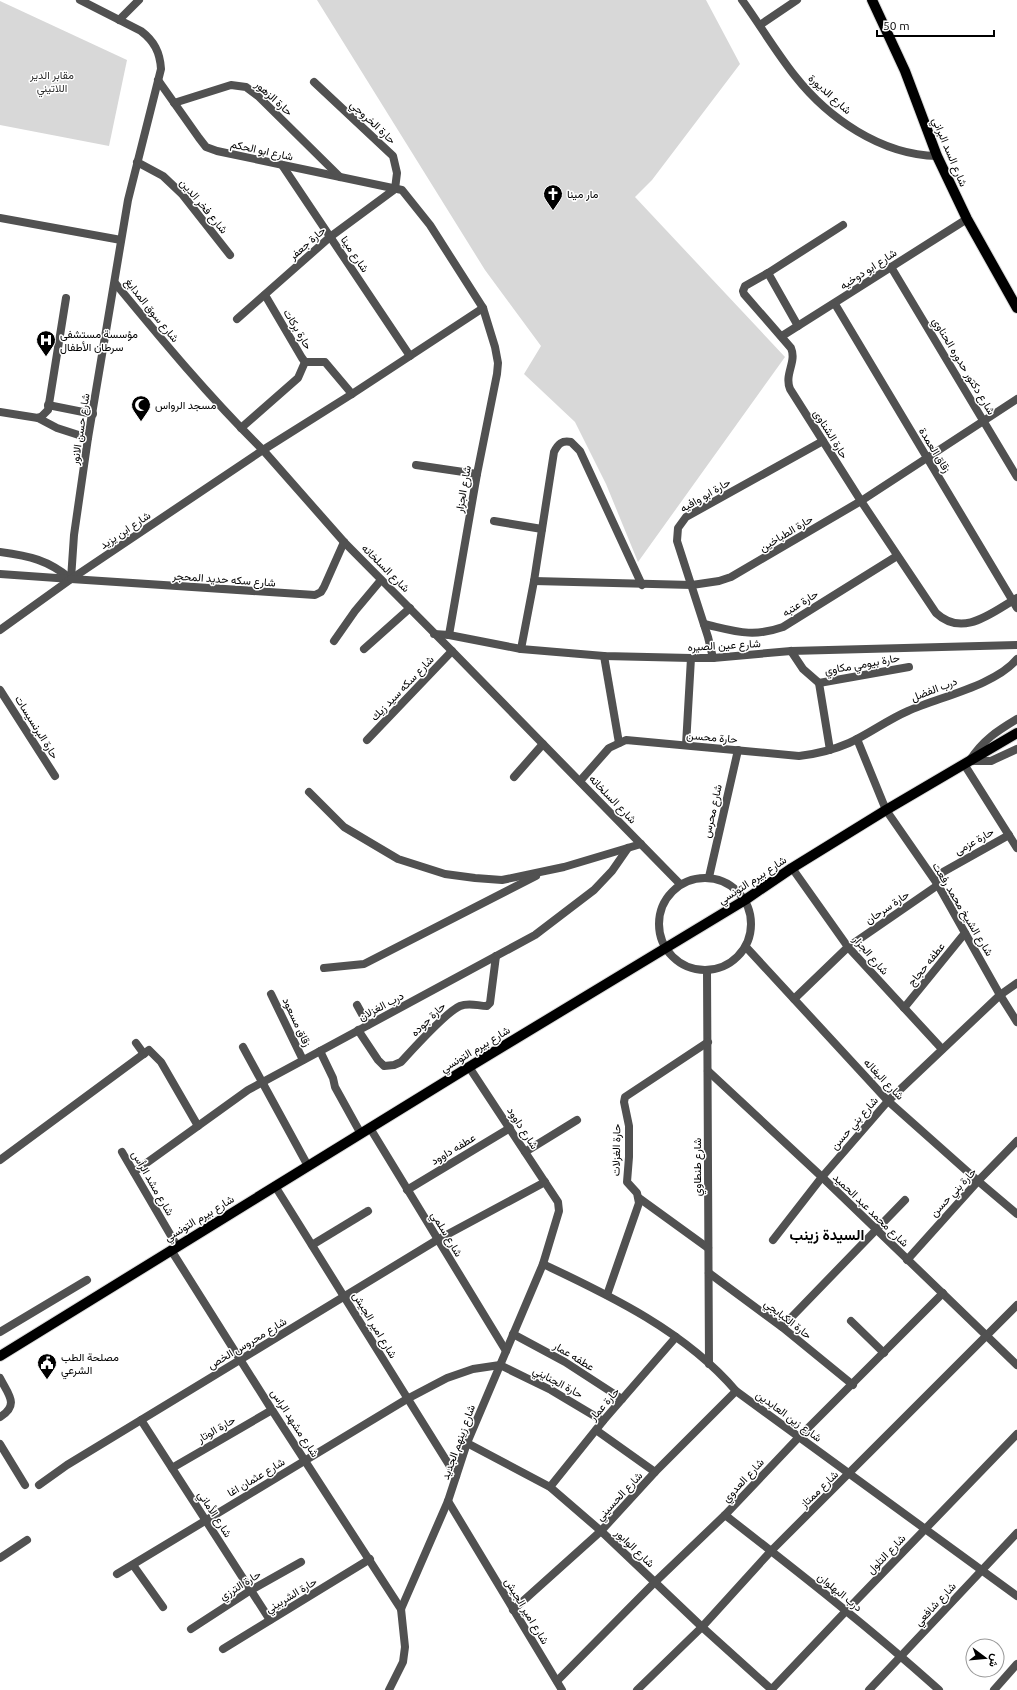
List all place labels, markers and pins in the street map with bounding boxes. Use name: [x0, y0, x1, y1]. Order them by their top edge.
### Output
church icon: مار مينا: [542, 183, 564, 211]
place label: مار مينا: [567, 188, 599, 201]
place label: مؤسسة مستشفى سرطان الأطفال: [60, 328, 138, 354]
hospital icon: مؤسسة مستشفى سرطان الأطفال: [35, 329, 57, 357]
mosque icon: مسجد الرواس: [130, 394, 152, 422]
place label: مسجد الرواس: [155, 399, 216, 412]
place label: مصلحة الطب الشرعي: [61, 1351, 119, 1380]
public building icon: مصلحة الطب الشرعي: [36, 1352, 58, 1380]

